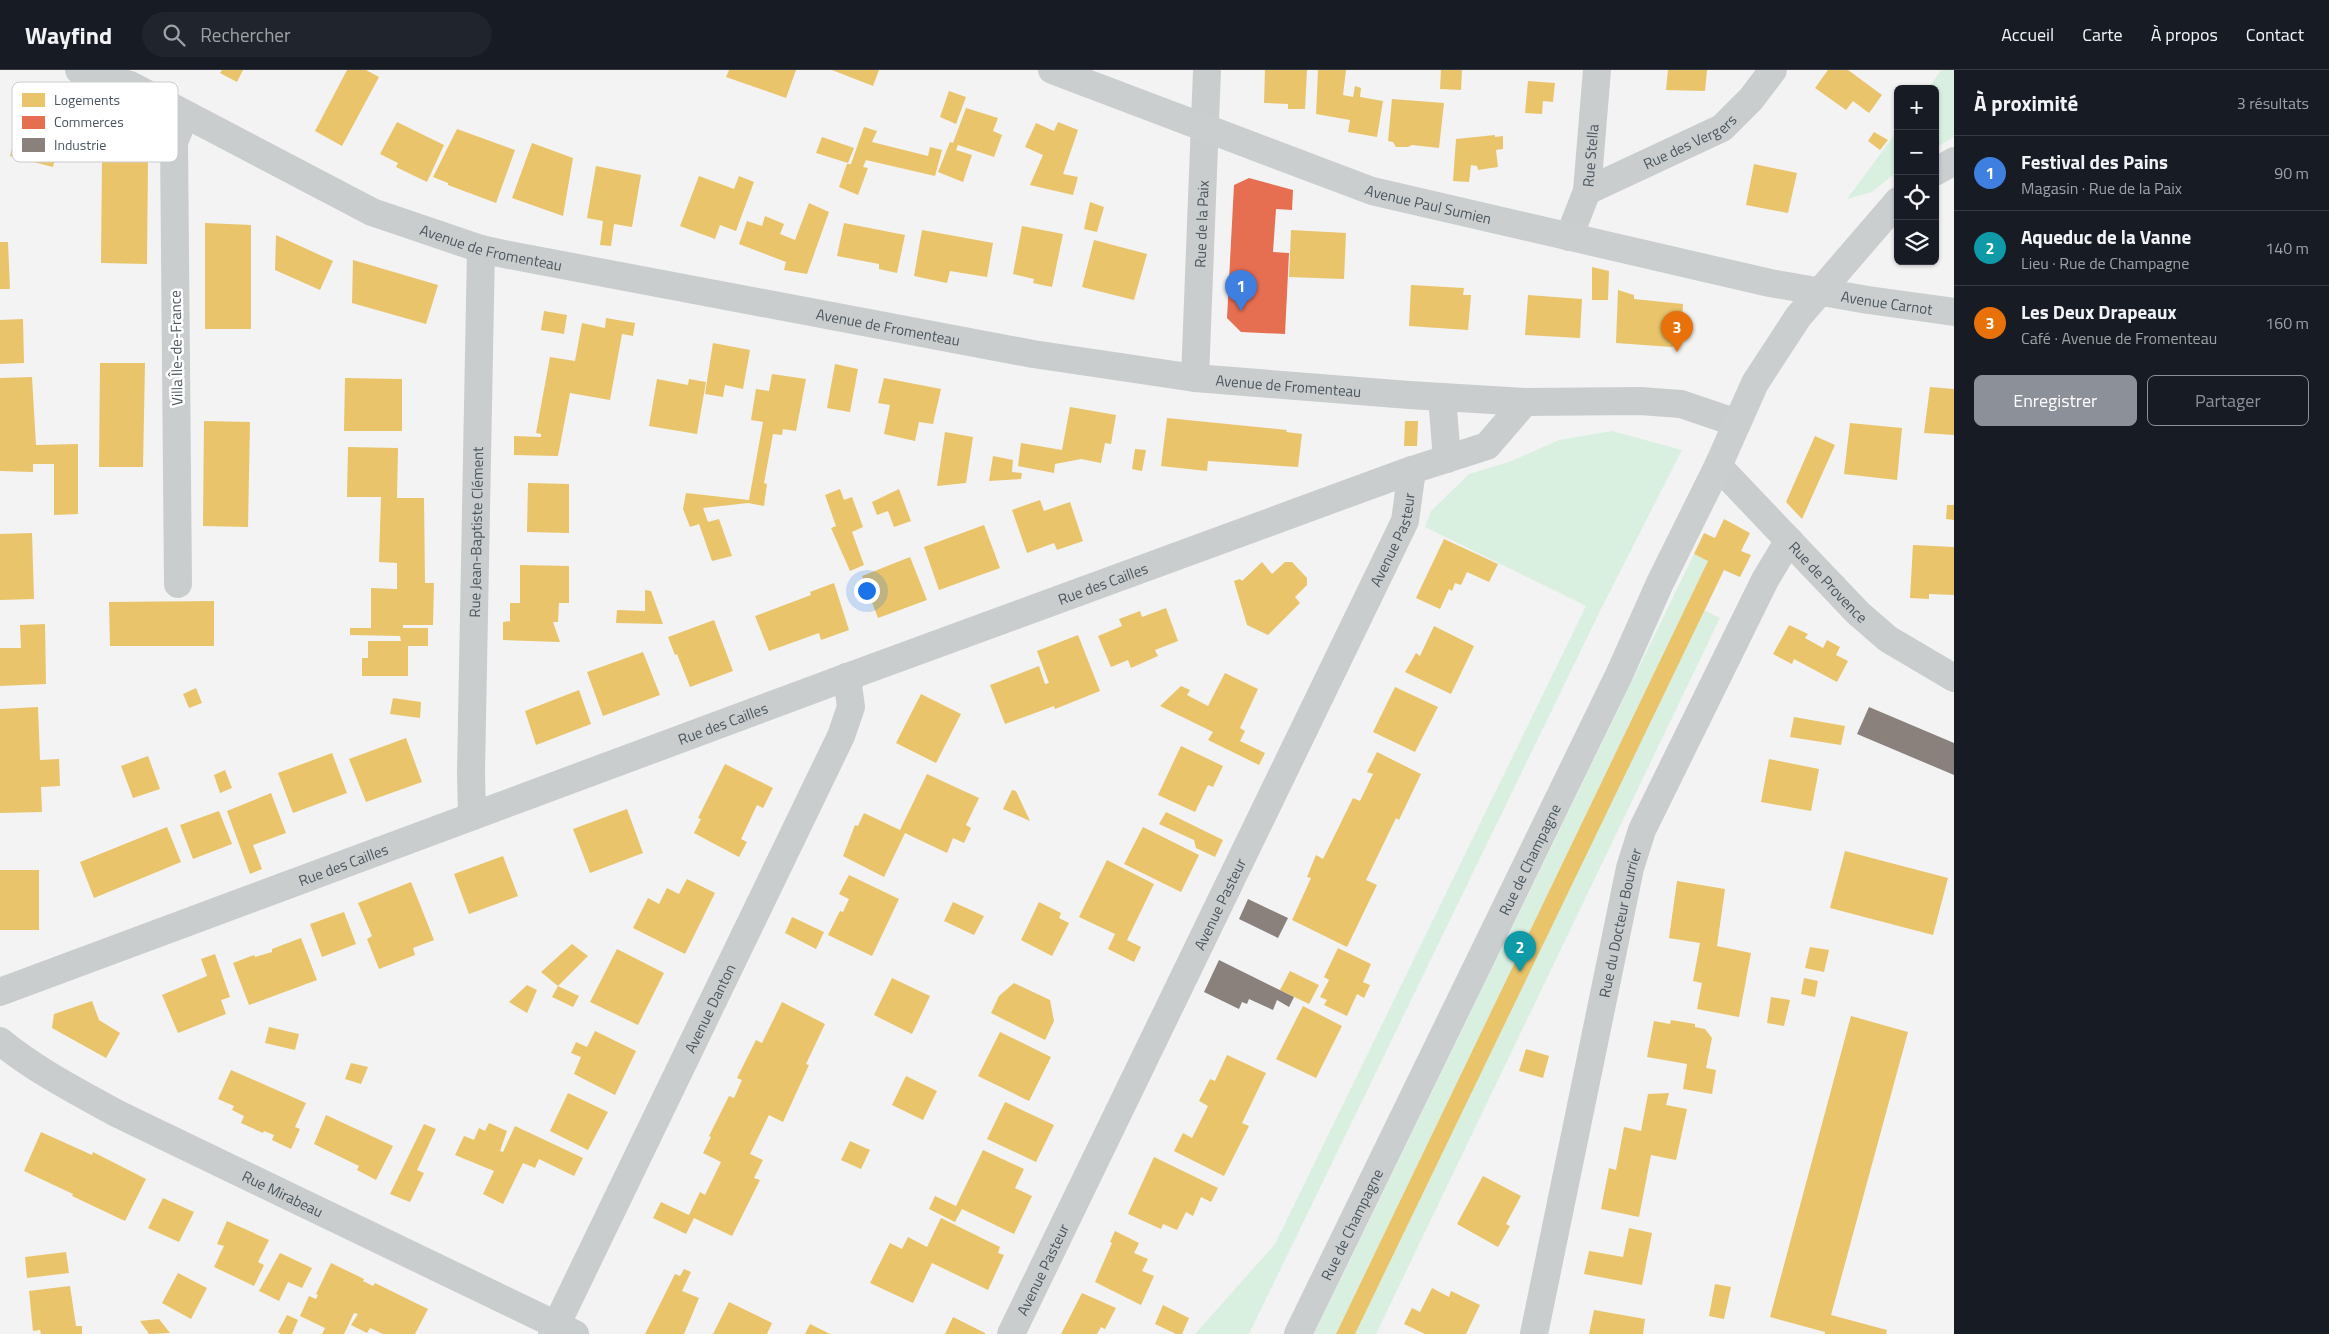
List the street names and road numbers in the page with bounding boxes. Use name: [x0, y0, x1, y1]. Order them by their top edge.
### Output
street label: Rue des Vergers: [1639, 108, 1742, 175]
street label: Rue Stella: [1576, 123, 1604, 188]
street label: Avenue Paul Sumien: [1362, 178, 1494, 230]
street label: Rue de la Paix: [1188, 180, 1214, 268]
street label: Avenue de Fromenteau: [417, 218, 564, 276]
street label: Avenue Carnot: [1839, 284, 1935, 320]
street label: Villa Île-de-France: [163, 290, 189, 406]
street label: Avenue de Fromenteau: [814, 302, 962, 351]
street label: Avenue de Fromenteau: [1215, 368, 1362, 403]
street label: Rue Jean-Baptiste Clément: [462, 446, 489, 618]
street label: Avenue Pasteur: [1364, 491, 1420, 590]
street label: Rue de Provence: [1784, 536, 1873, 628]
street label: Rue des Cailles: [1054, 556, 1151, 610]
street label: Rue des Cailles: [674, 696, 771, 750]
street label: Rue de Champagne: [1492, 799, 1566, 919]
street label: Rue des Cailles: [295, 837, 391, 892]
street label: Rue du Docteur Bourrier: [1592, 845, 1647, 1000]
street label: Avenue Pasteur: [1187, 854, 1252, 954]
street label: Avenue Danton: [678, 960, 741, 1057]
street label: Rue Mirabeau: [238, 1164, 327, 1223]
street label: Rue de Champagne: [1314, 1164, 1388, 1284]
street label: Avenue Pasteur: [1010, 1219, 1074, 1319]

